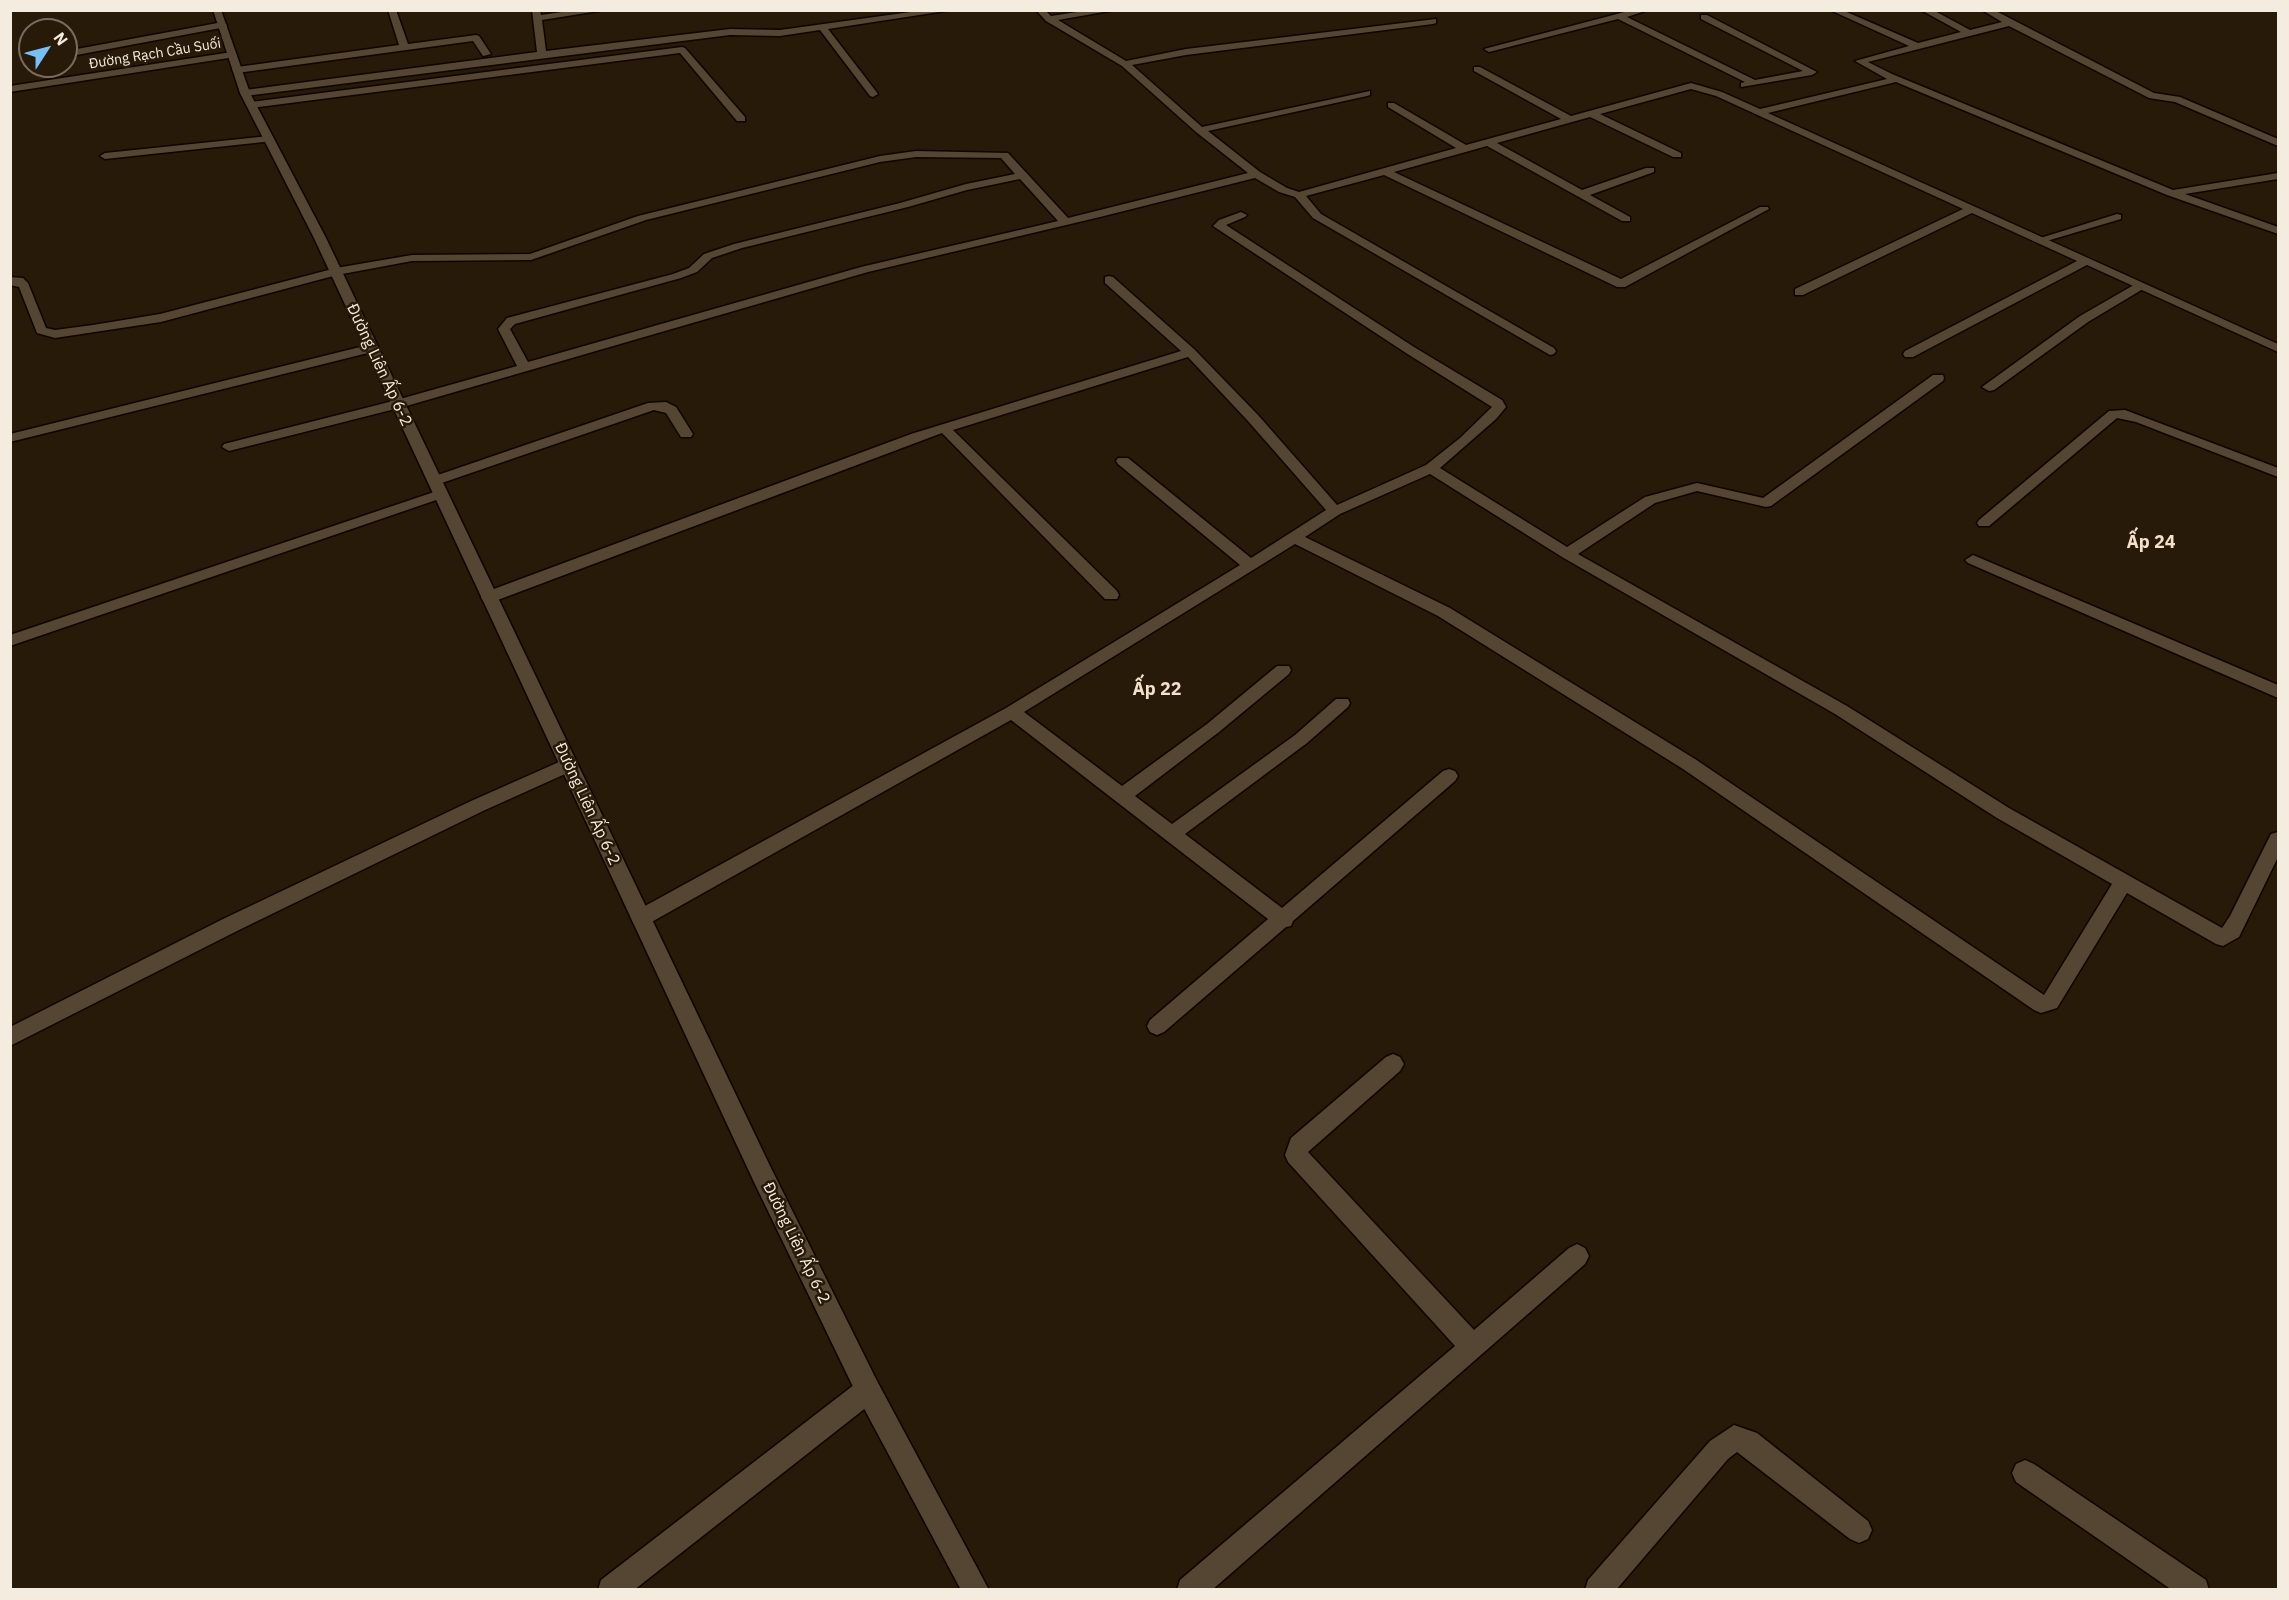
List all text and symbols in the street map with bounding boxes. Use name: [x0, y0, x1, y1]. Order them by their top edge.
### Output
north arrow: [18, 18, 78, 78]
text: N: [49, 28, 72, 49]
street label: Đường Rạch Cầu Suối: [88, 35, 222, 73]
street label: Đường Liên Ấp 6-2: [342, 301, 416, 429]
district label: Ấp 24: [2126, 532, 2176, 554]
district label: Ấp 22: [1132, 679, 1182, 701]
street label: Đường Liên Ấp 6-2: [550, 740, 624, 868]
street label: Đường Liên Ấp 6-2: [758, 1179, 834, 1307]

